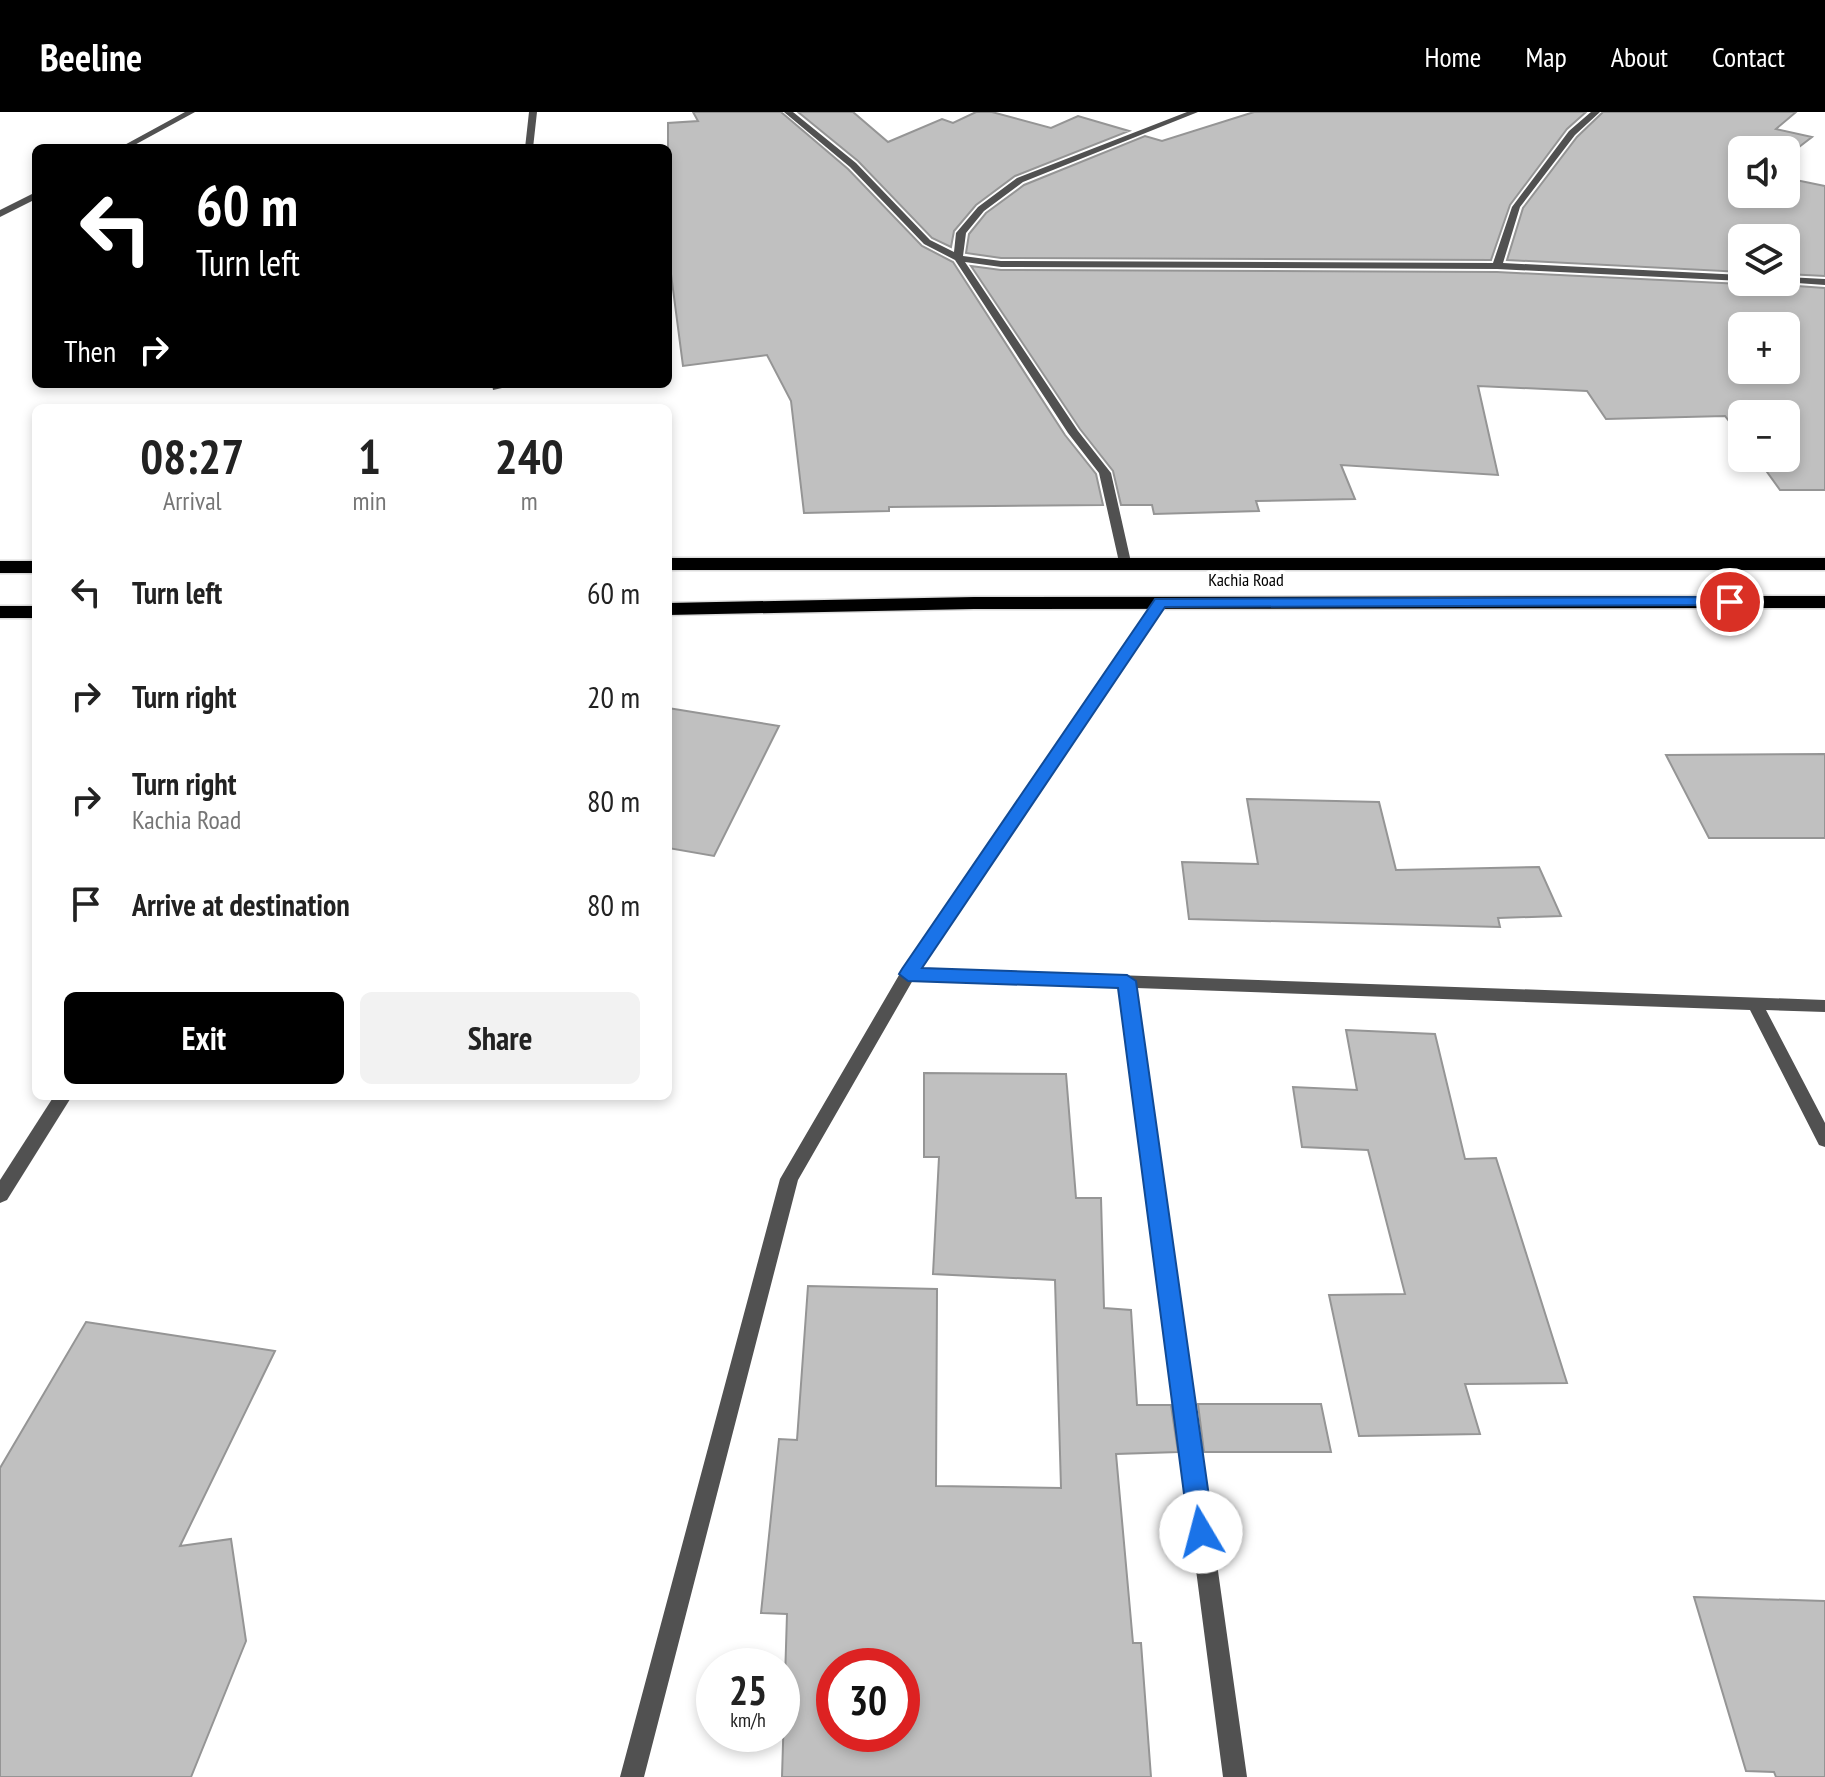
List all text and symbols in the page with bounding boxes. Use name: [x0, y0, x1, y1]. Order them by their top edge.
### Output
text: Beeline: [40, 32, 142, 81]
text: Home: [1425, 38, 1481, 75]
text: Map: [1525, 38, 1567, 75]
text: About: [1611, 38, 1668, 75]
text: Contact: [1712, 38, 1785, 75]
map controls: [1728, 136, 1800, 472]
button: sound: [1728, 136, 1800, 208]
text: 60 m: [196, 169, 298, 241]
icon: left: [64, 176, 168, 280]
button: layers: [1728, 224, 1800, 296]
text: Turn left: [196, 239, 300, 286]
button: +: [1728, 312, 1800, 384]
icon: right: [132, 328, 176, 372]
text: Then: [64, 331, 116, 370]
button: −: [1728, 400, 1800, 472]
text: 08:27: [140, 425, 244, 487]
text: 1: [358, 425, 381, 487]
text: 240: [495, 425, 564, 487]
text: Arrival: [163, 484, 222, 517]
text: min: [352, 484, 386, 517]
text: m: [521, 484, 538, 517]
street label: Kachia Road: [1208, 568, 1284, 591]
pin: [1696, 568, 1764, 636]
icon: left: [64, 570, 108, 614]
text: Turn left: [132, 573, 222, 612]
text: 60 m: [587, 573, 640, 612]
icon: arrive: [1708, 580, 1752, 624]
icon: right: [64, 674, 108, 718]
text: Turn right: [132, 677, 236, 716]
text: 20 m: [587, 677, 640, 716]
text: Turn right: [132, 764, 236, 803]
icon: right: [64, 778, 108, 822]
text: 80 m: [587, 781, 640, 820]
text: Kachia Road: [132, 803, 241, 836]
icon: arrive: [64, 882, 108, 926]
text: Arrive at destination: [132, 885, 350, 924]
text: 80 m: [587, 885, 640, 924]
button: Exit: [64, 992, 344, 1084]
button: Share: [360, 992, 640, 1084]
position arrow: [1159, 1490, 1243, 1574]
speed limit sign: 30: [816, 1648, 920, 1752]
text: 25: [729, 1664, 767, 1716]
text: km/h: [730, 1707, 766, 1733]

